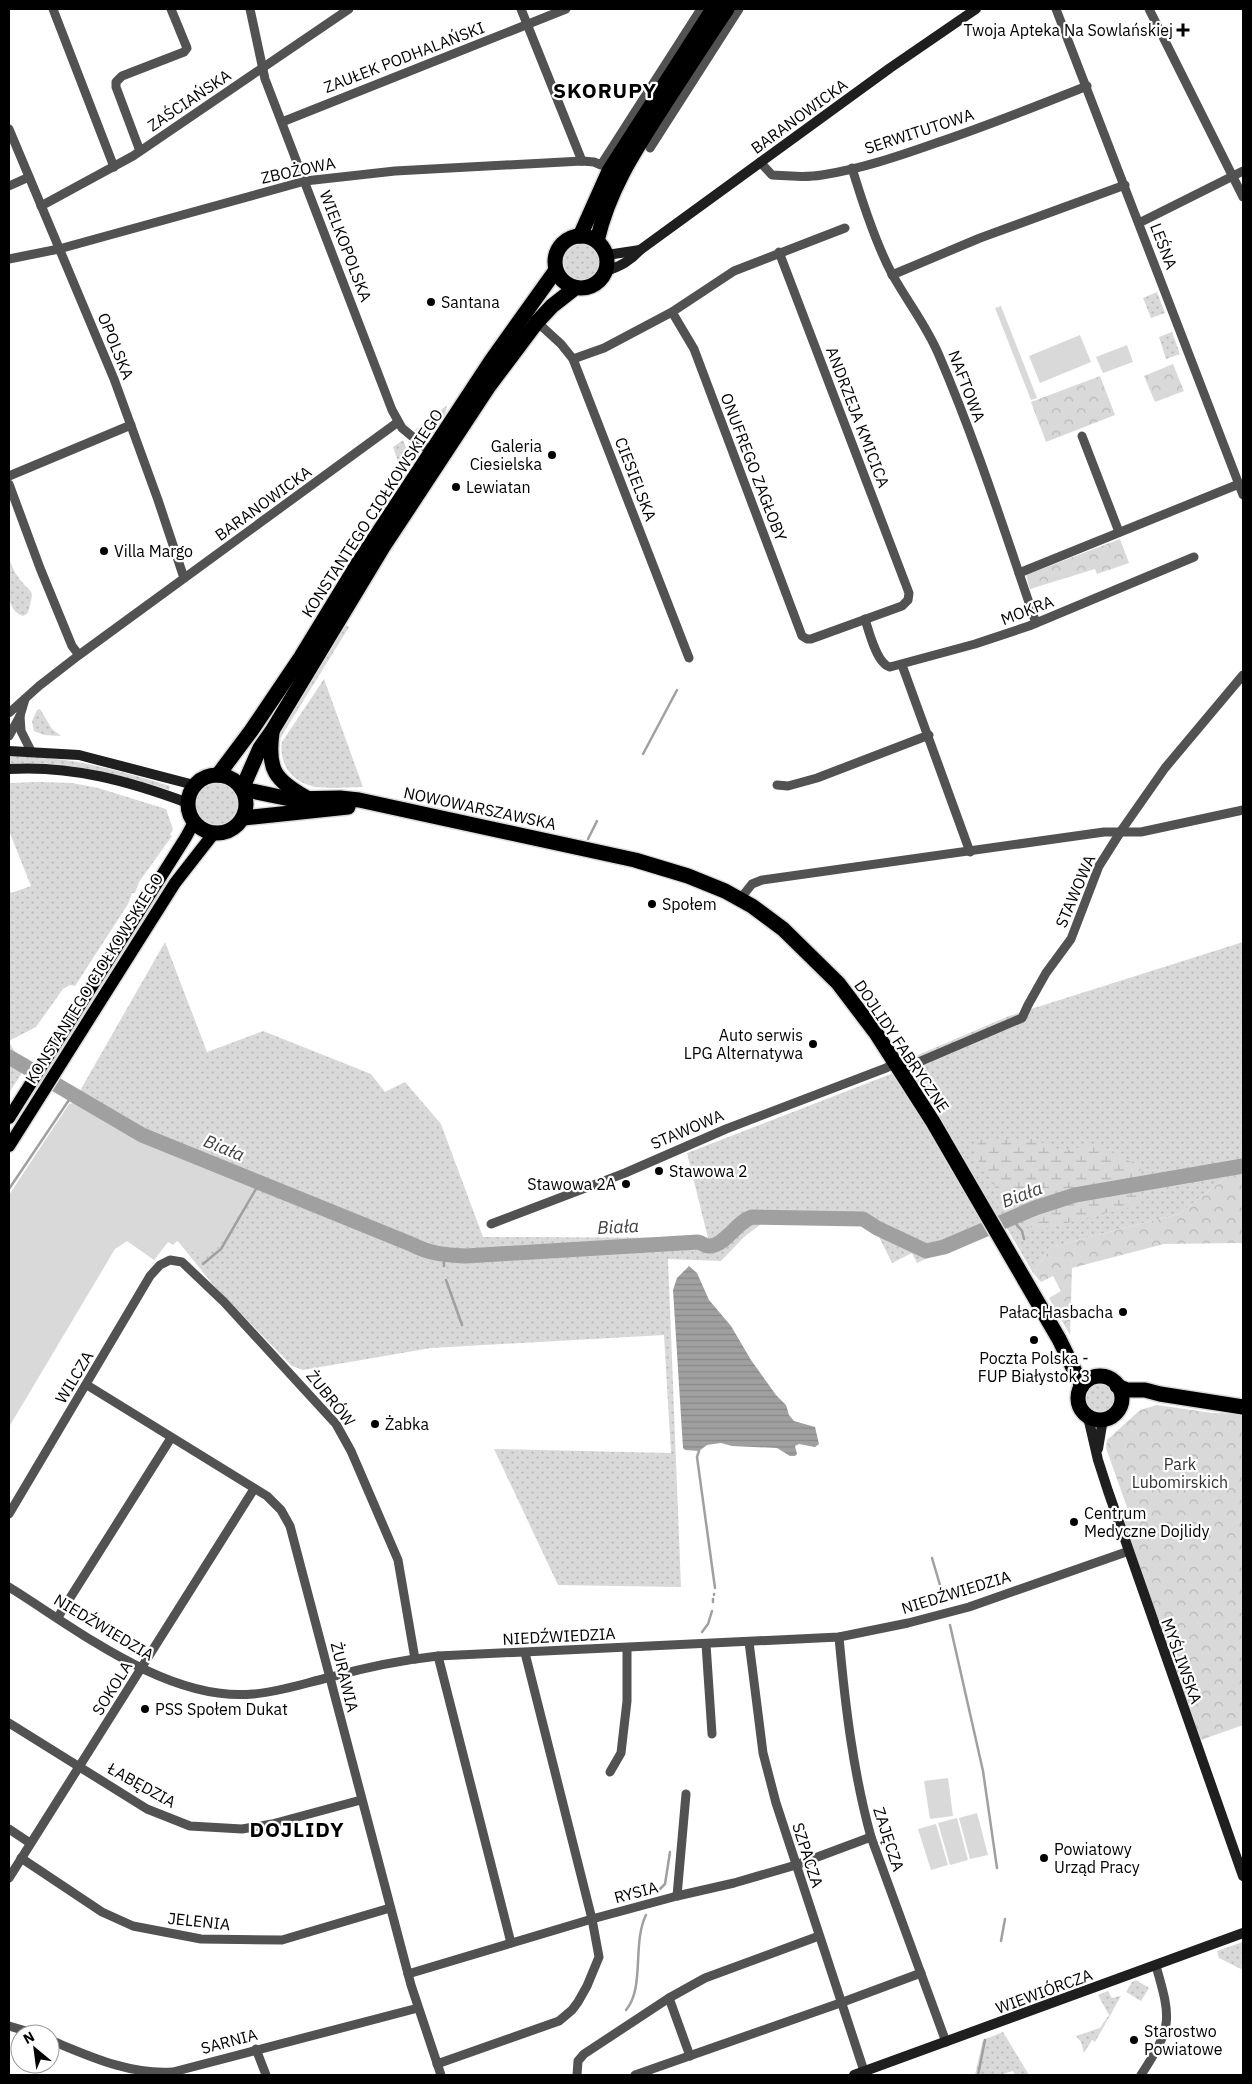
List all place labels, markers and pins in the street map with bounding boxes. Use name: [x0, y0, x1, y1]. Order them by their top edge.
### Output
place label: Twoja Apteka Na Sowlańskiej: [963, 20, 1173, 40]
marker: Twoja Apteka Na Sowlańskiej: [1177, 24, 1189, 36]
place label: Santana: [441, 292, 500, 312]
marker: Santana: [425, 296, 437, 308]
place label: Galeria Ciesielska: [470, 436, 542, 474]
marker: Galeria Ciesielska: [546, 449, 558, 461]
place label: Lewiatan: [466, 477, 531, 497]
marker: Lewiatan: [450, 481, 462, 493]
place label: Villa Margo: [114, 541, 193, 561]
marker: Villa Margo: [98, 545, 110, 557]
place label: Społem: [662, 894, 717, 914]
marker: Społem: [646, 898, 658, 910]
place label: Auto serwis LPG Alternatywa: [684, 1025, 803, 1063]
marker: Auto serwis LPG Alternatywa: [807, 1038, 819, 1050]
place label: Stawowa 2: [669, 1161, 748, 1181]
marker: Stawowa 2: [653, 1165, 665, 1177]
place label: Stawowa 2A: [527, 1174, 616, 1194]
marker: Stawowa 2A: [620, 1178, 632, 1190]
place label: Pałac Hasbacha: [999, 1302, 1113, 1322]
marker: Pałac Hasbacha: [1117, 1306, 1129, 1318]
marker: Poczta Polska - FUP Białystok 3: [1028, 1334, 1040, 1346]
place label: Poczta Polska - FUP Białystok 3: [978, 1348, 1090, 1386]
place label: Żabka: [385, 1414, 429, 1434]
marker: Żabka: [369, 1418, 381, 1430]
place label: Centrum Medyczne Dojlidy: [1084, 1503, 1209, 1541]
marker: Centrum Medyczne Dojlidy: [1068, 1516, 1080, 1528]
place label: PSS Społem Dukat: [155, 1699, 288, 1719]
marker: PSS Społem Dukat: [139, 1703, 151, 1715]
place label: Powiatowy Urząd Pracy: [1054, 1839, 1140, 1877]
marker: Powiatowy Urząd Pracy: [1038, 1852, 1050, 1864]
place label: Starostwo Powiatowe: [1144, 2021, 1223, 2059]
marker: Starostwo Powiatowe: [1128, 2034, 1140, 2046]

